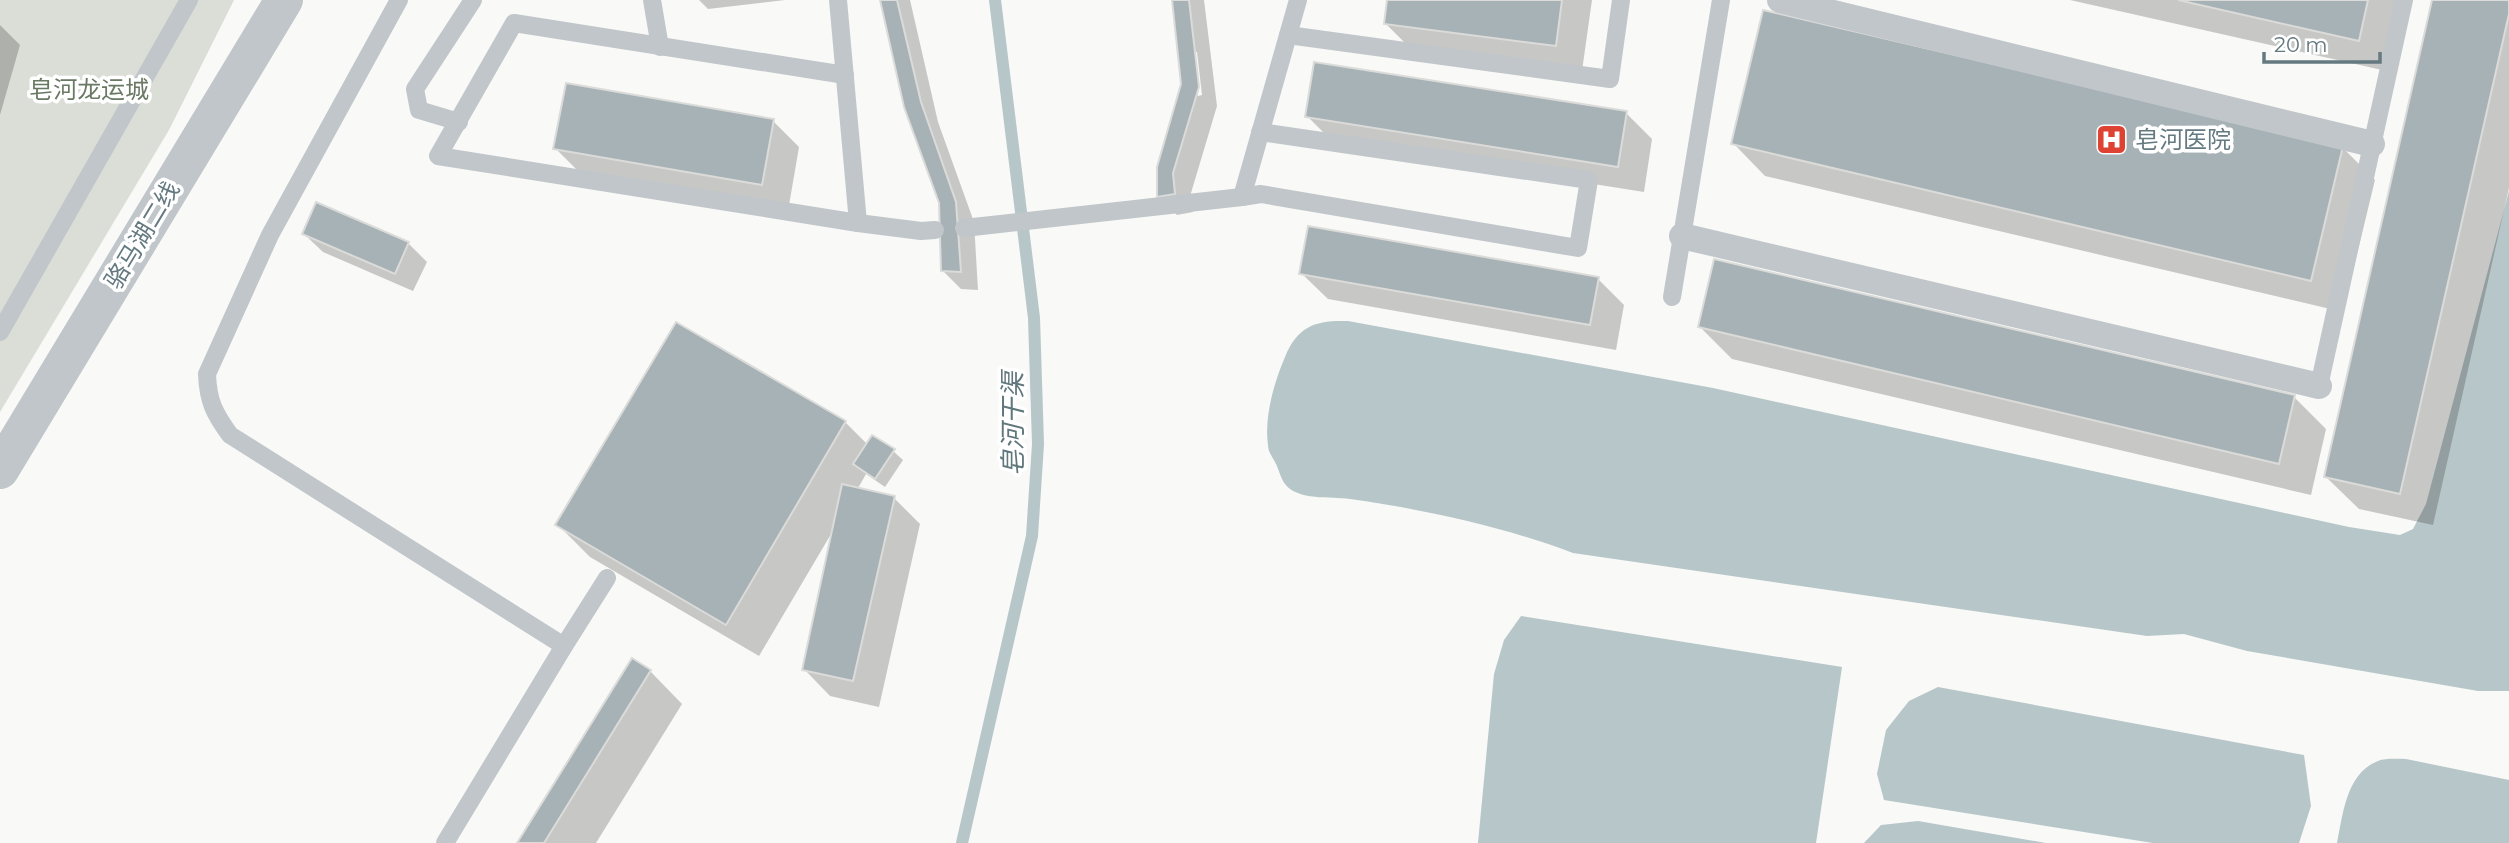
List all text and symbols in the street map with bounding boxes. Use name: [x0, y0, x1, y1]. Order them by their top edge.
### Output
scale bar: [2264, 21, 2380, 65]
text: 20 m: [2274, 32, 2328, 57]
park label: 皂河龙运城: [29, 75, 149, 104]
hospital icon: 皂河医院: [2095, 122, 2129, 156]
place label: 皂河医院: [2135, 125, 2231, 154]
street label: 骆马湖二线: [99, 176, 185, 294]
water label: 皂河干渠: [997, 368, 1029, 476]

